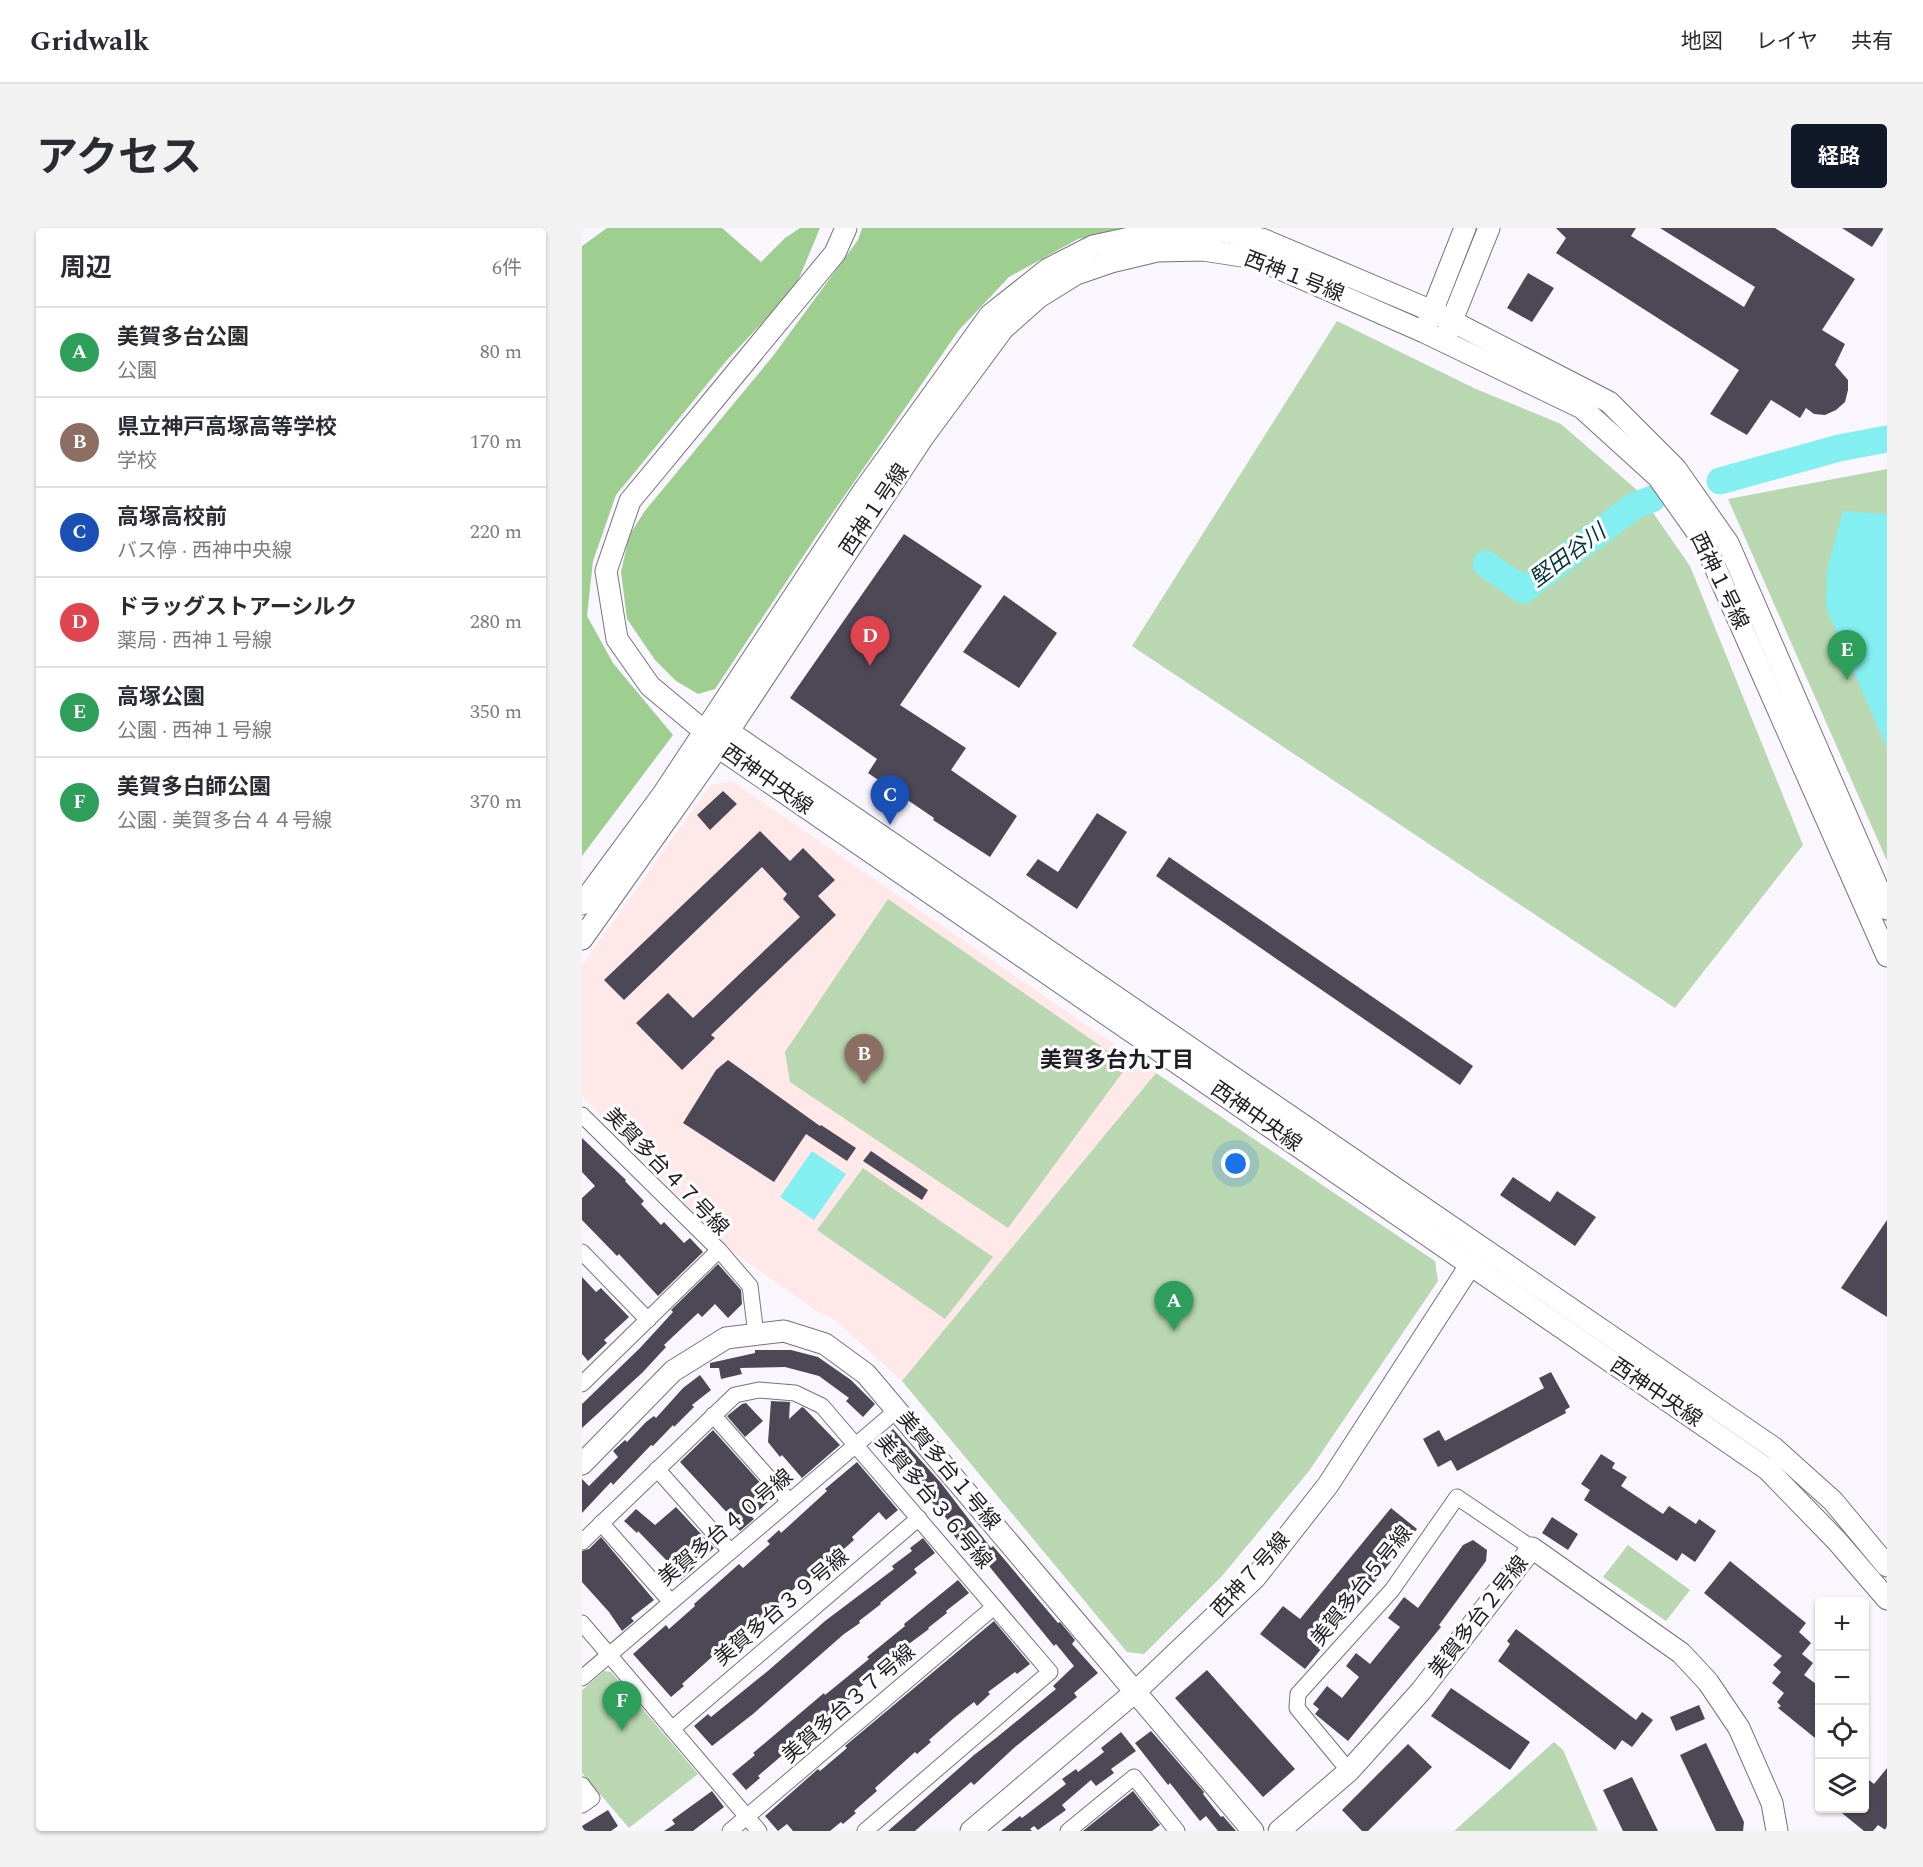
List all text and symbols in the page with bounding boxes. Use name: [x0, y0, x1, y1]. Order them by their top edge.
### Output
text: Gridwalk: [30, 20, 149, 63]
text: 地図: [1681, 26, 1723, 58]
text: レイヤ: [1756, 26, 1818, 58]
text: 共有: [1851, 26, 1893, 58]
button: 経路: [1791, 124, 1887, 188]
text: アクセス: [36, 127, 202, 190]
street label: 西神１号線: [1239, 243, 1349, 311]
text: 周辺: [60, 248, 112, 288]
text: 6件: [492, 253, 522, 283]
text: 美賀多台公園: [117, 321, 249, 354]
text: A: [72, 337, 87, 367]
text: 80 m: [480, 337, 522, 367]
text: 公園: [117, 356, 157, 386]
text: 県立神戸高塚高等学校: [117, 411, 337, 444]
text: B: [72, 427, 87, 457]
text: 170 m: [470, 427, 522, 457]
text: 学校: [117, 446, 157, 476]
street label: 西神１号線: [832, 458, 918, 562]
text: 高塚高校前: [117, 501, 227, 534]
water label: 堅田谷川: [1523, 515, 1615, 596]
text: C: [72, 517, 87, 547]
text: 220 m: [470, 517, 522, 547]
street label: 西神１号線: [1682, 527, 1756, 635]
text: バス停 · 西神中央線: [117, 536, 292, 566]
text: ドラッグストアーシルク: [117, 591, 357, 624]
text: D: [71, 607, 88, 637]
text: 280 m: [470, 607, 522, 637]
pin: D: [850, 616, 890, 666]
text: 薬局 · 西神１号線: [117, 626, 272, 656]
pin: E: [1828, 630, 1866, 680]
text: 高塚公園: [117, 681, 205, 714]
text: E: [73, 697, 86, 727]
text: 350 m: [470, 697, 522, 727]
text: 公園 · 西神１号線: [117, 716, 272, 746]
street label: 西神中央線: [715, 737, 819, 823]
text: 美賀多白師公園: [117, 771, 271, 804]
pin: C: [870, 776, 910, 825]
text: F: [73, 787, 86, 817]
text: 370 m: [470, 787, 522, 817]
text: 公園 · 美賀多台４４号線: [117, 806, 332, 836]
pin: B: [844, 1034, 884, 1084]
district label: 美賀多台九丁目: [1040, 1044, 1194, 1077]
street label: 西神中央線: [1204, 1074, 1308, 1160]
street label: 美賀多台４７号線: [596, 1100, 736, 1244]
your location: [1221, 1149, 1250, 1178]
pin: A: [1154, 1282, 1194, 1331]
street label: 西神中央線: [1604, 1350, 1708, 1436]
street label: 美賀多台１号線: [888, 1404, 1008, 1538]
street label: 美賀多台３６号線: [867, 1427, 999, 1577]
street label: 美賀多台４０号線: [651, 1462, 801, 1594]
street label: 美賀多台５号線: [1303, 1519, 1421, 1653]
street label: 西神７号線: [1204, 1525, 1298, 1625]
street label: 美賀多台３９号線: [707, 1542, 857, 1674]
street label: 美賀多台２号線: [1421, 1549, 1537, 1685]
map controls: [1815, 1597, 1869, 1813]
button: +: [1815, 1597, 1869, 1651]
street label: 美賀多台３７号線: [775, 1637, 923, 1771]
button: −: [1815, 1651, 1869, 1705]
pin: F: [602, 1682, 642, 1731]
button: locate: [1815, 1705, 1869, 1759]
button: layers: [1815, 1759, 1869, 1813]

